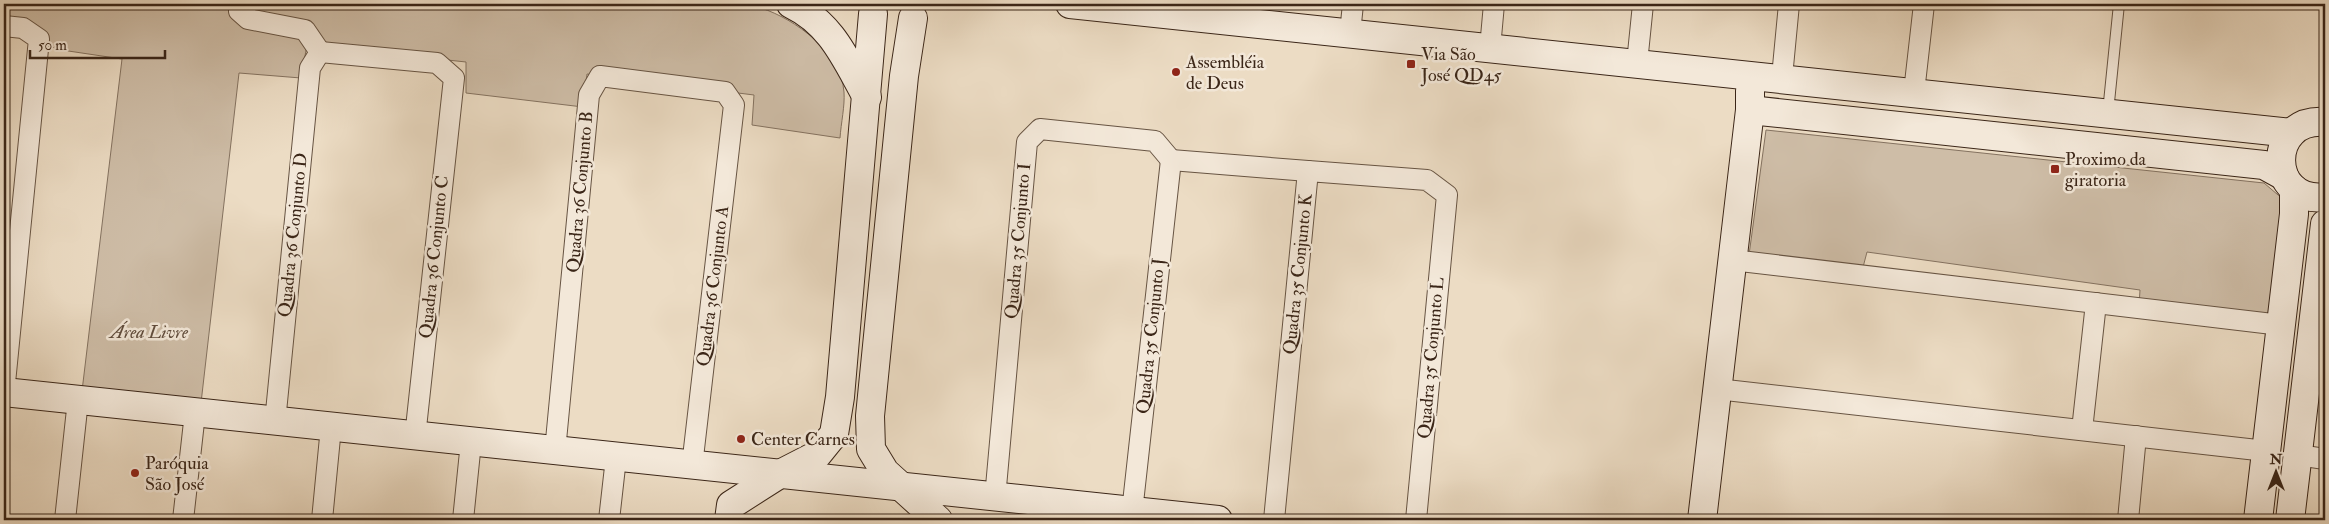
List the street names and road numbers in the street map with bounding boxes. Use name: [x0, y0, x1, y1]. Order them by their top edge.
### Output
street label: Quadra 36 Conjunto B: [561, 110, 599, 274]
street label: Quadra 36 Conjunto D: [273, 152, 313, 318]
street label: Quadra 35 Conjunto I: [1000, 162, 1036, 320]
street label: Quadra 36 Conjunto C: [414, 174, 454, 340]
street label: Quadra 35 Conjunto K: [1278, 192, 1318, 356]
street label: Quadra 36 Conjunto A: [692, 204, 734, 368]
street label: Quadra 35 Conjunto J: [1131, 257, 1171, 415]
street label: Quadra 35 Conjunto L: [1412, 276, 1450, 440]

